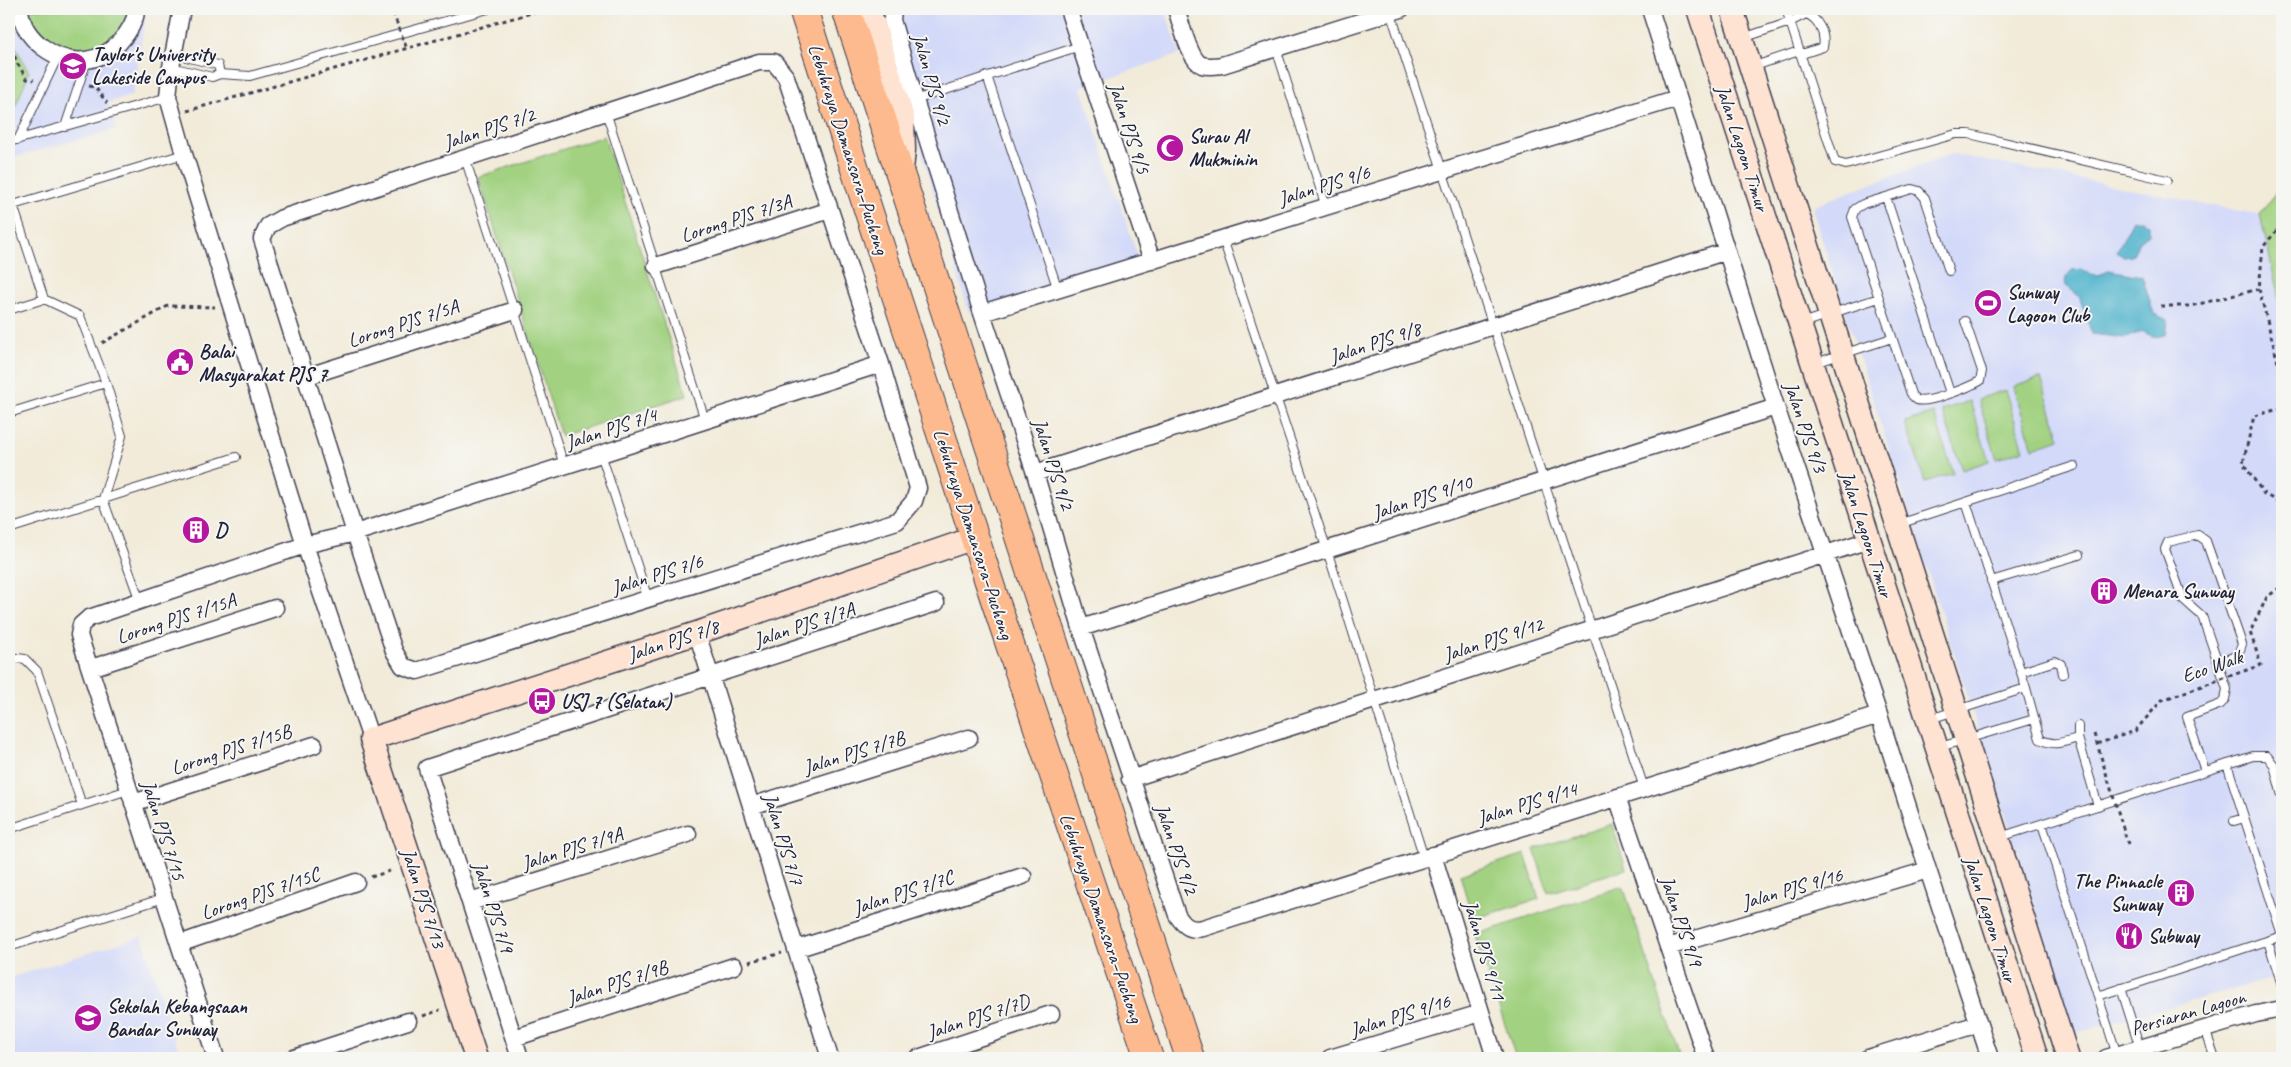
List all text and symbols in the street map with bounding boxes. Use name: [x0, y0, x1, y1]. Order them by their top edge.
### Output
street label: Jalan PJS 9/2: [906, 29, 957, 130]
street label: Lebuhraya Damansara–Puchong: [803, 41, 895, 258]
place label: Taylor's University Lakeside Campus: [92, 42, 217, 90]
school or university icon: Taylor's University Lakeside Campus: [58, 51, 88, 81]
street label: Jalan PJS 9/5: [1103, 79, 1156, 178]
street label: Jalan Lagoon Timur: [1710, 81, 1775, 216]
street label: Jalan PJS 7/2: [440, 101, 540, 155]
place label: Surau Al Mukminin: [1189, 124, 1258, 172]
mosque icon: Surau Al Mukminin: [1155, 133, 1185, 163]
street label: Jalan PJS 9/6: [1274, 159, 1374, 212]
street label: Lorong PJS 7/3A: [678, 189, 796, 248]
place label: Sunway Lagoon Club: [2007, 280, 2092, 328]
sports icon: Sunway Lagoon Club: [1973, 288, 2003, 318]
street label: Lorong PJS 7/5A: [345, 294, 463, 353]
street label: Jalan PJS 9/8: [1326, 315, 1426, 369]
place label: Balai Masyarakat PJS 7: [199, 339, 329, 388]
public building icon: Balai Masyarakat PJS 7: [165, 347, 195, 377]
street label: Jalan PJS 9/3: [1778, 378, 1833, 478]
street label: Jalan PJS 7/4: [562, 401, 662, 455]
street label: Jalan PJS 9/2: [1027, 415, 1081, 515]
street label: Lebuhraya Damansara–Puchong: [928, 426, 1020, 643]
street label: Jalan Lagoon Timur: [1834, 467, 1899, 602]
street label: Jalan PJS 9/10: [1368, 469, 1477, 526]
building icon: D: [181, 515, 211, 545]
place label: D: [215, 518, 229, 543]
street label: Jalan PJS 7/6: [607, 548, 707, 601]
building icon: Menara Sunway: [2089, 576, 2119, 606]
place label: Menara Sunway: [2123, 579, 2236, 605]
street label: Lorong PJS 7/15A: [113, 587, 240, 650]
street label: Jalan PJS 7/7A: [750, 596, 859, 653]
street label: Jalan PJS 9/12: [1439, 611, 1548, 668]
street label: Jalan PJS 7/8: [624, 613, 724, 667]
street label: Eco Walk: [2178, 644, 2247, 688]
bus stop icon: USJ 7 (Selatan): [527, 686, 557, 716]
place label: USJ 7 (Selatan): [561, 689, 673, 714]
street label: Lorong PJS 7/15B: [168, 718, 296, 781]
street label: Jalan PJS 7/7B: [800, 725, 909, 780]
street label: Jalan PJS 7/15: [135, 776, 192, 884]
street label: Jalan PJS 9/14: [1473, 776, 1582, 831]
street label: Jalan PJS 7/7: [757, 789, 810, 889]
street label: Jalan PJS 9/2: [1149, 800, 1204, 900]
street label: Lebuhraya Damansara–Puchong: [1054, 810, 1149, 1027]
street label: Jalan PJS 7/9A: [518, 821, 627, 876]
street label: Jalan PJS 7/13: [395, 844, 452, 953]
street label: Jalan Lagoon Timur: [1958, 852, 2023, 987]
street label: Jalan PJS 7/9: [467, 858, 521, 958]
street label: Lorong PJS 7/15C: [198, 861, 325, 925]
street label: Jalan PJS 9/16: [1738, 862, 1846, 915]
street label: Jalan PJS 7/7C: [849, 864, 959, 921]
place label: The Pinnacle Sunway: [2074, 869, 2164, 917]
street label: Jalan PJS 9/9: [1654, 872, 1709, 972]
building icon: The Pinnacle Sunway: [2166, 878, 2196, 908]
street label: Jalan PJS 9/11: [1457, 896, 1512, 1004]
restaurant icon: Subway: [2114, 921, 2144, 951]
place label: Subway: [2148, 924, 2201, 949]
street label: Jalan PJS 7/9B: [563, 954, 672, 1011]
street label: Persiaran Lagoon: [2128, 984, 2249, 1041]
street label: Jalan PJS 7/7D: [923, 988, 1034, 1045]
street label: Jalan PJS 9/16: [1346, 988, 1454, 1043]
place label: Sekolah Kebangsaan Bandar Sunway: [107, 994, 248, 1042]
school or university icon: Sekolah Kebangsaan Bandar Sunway: [73, 1003, 103, 1033]

